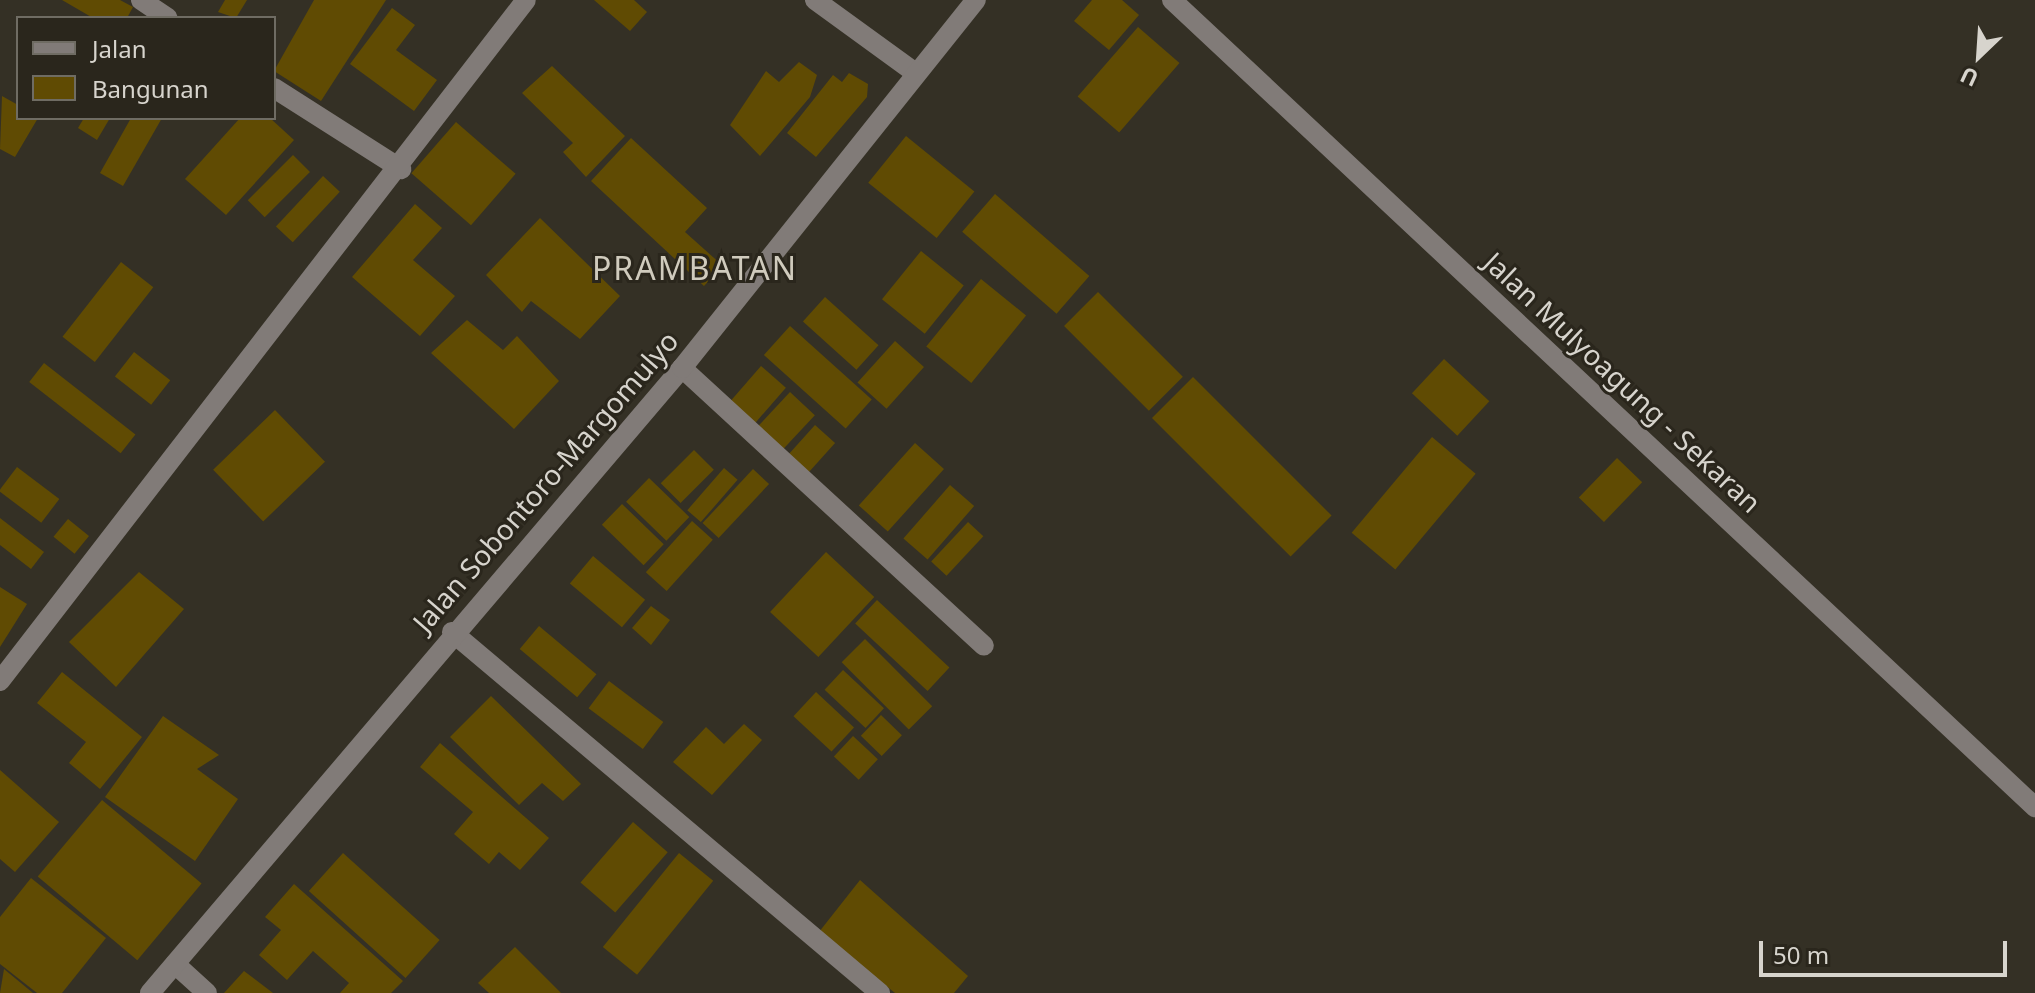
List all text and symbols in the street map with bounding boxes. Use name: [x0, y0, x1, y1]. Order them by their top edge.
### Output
legend: [16, 16, 276, 120]
north arrow: [1939, 16, 2019, 96]
text: Jalan: [92, 32, 147, 65]
text: U: [1955, 61, 1983, 95]
text: Bangunan: [92, 72, 209, 105]
street label: Jalan Mulyoagung - Sekaran: [1478, 245, 1768, 519]
district label: PRAMBATAN: [592, 249, 798, 287]
street label: Jalan Sobontoro-Margomulyo: [405, 324, 685, 638]
scale bar: [1763, 925, 2011, 975]
text: 50 m: [1773, 938, 1829, 971]

